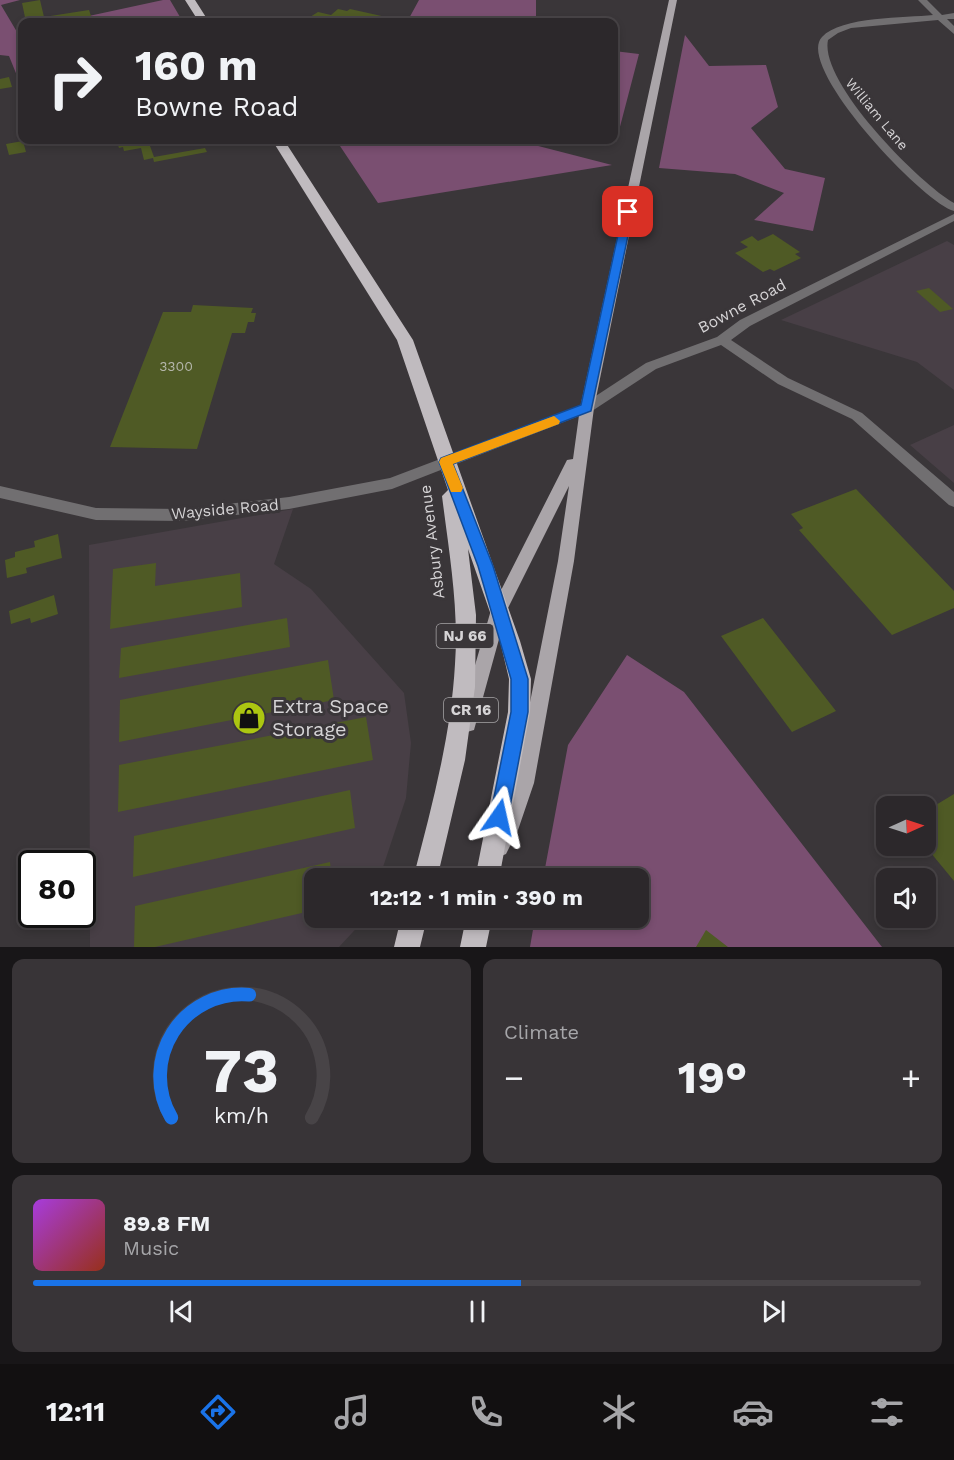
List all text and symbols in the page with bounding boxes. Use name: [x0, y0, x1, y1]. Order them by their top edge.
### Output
text: 160 m: [135, 41, 258, 90]
icon: right: [36, 42, 114, 120]
street label: William Lane: [842, 75, 912, 153]
text: Bowne Road: [135, 91, 298, 123]
pin: [602, 186, 653, 237]
icon: arrive: [611, 195, 644, 228]
street label: Bowne Road: [695, 275, 789, 337]
house number: 3300: [159, 358, 193, 374]
street label: Asbury Avenue: [416, 484, 448, 600]
street label: Wayside Road: [170, 495, 280, 523]
road number: NJ 66: [436, 624, 494, 648]
place label: Extra Space Storage: [272, 694, 389, 741]
road number: CR 16: [444, 698, 498, 722]
shop icon: Extra Space Storage: [231, 700, 267, 736]
position arrow: [467, 785, 531, 849]
north arrow: [876, 796, 936, 856]
map controls: [876, 796, 936, 928]
speed limit sign: 80: [18, 850, 96, 928]
button: sound: [876, 868, 936, 928]
text: 12:12 · 1 min · 390 m: [370, 885, 583, 910]
text: Climate: [504, 1020, 579, 1044]
text: 73: [204, 1034, 279, 1107]
text: 19°: [678, 1051, 747, 1104]
text: −: [504, 1058, 524, 1097]
text: +: [901, 1058, 921, 1097]
text: km/h: [214, 1103, 269, 1128]
text: 89.8 FM: [123, 1211, 210, 1236]
text: Music: [123, 1236, 179, 1260]
icon: previous: [165, 1295, 198, 1328]
icon: pause: [461, 1295, 494, 1328]
icon: next: [757, 1295, 790, 1328]
icon: directions: [197, 1391, 239, 1433]
icon: music: [331, 1391, 373, 1433]
icon: phone: [465, 1391, 507, 1433]
icon: climate: [598, 1391, 640, 1433]
icon: car: [732, 1391, 774, 1433]
icon: filters: [866, 1391, 908, 1433]
text: 12:11: [46, 1396, 105, 1428]

